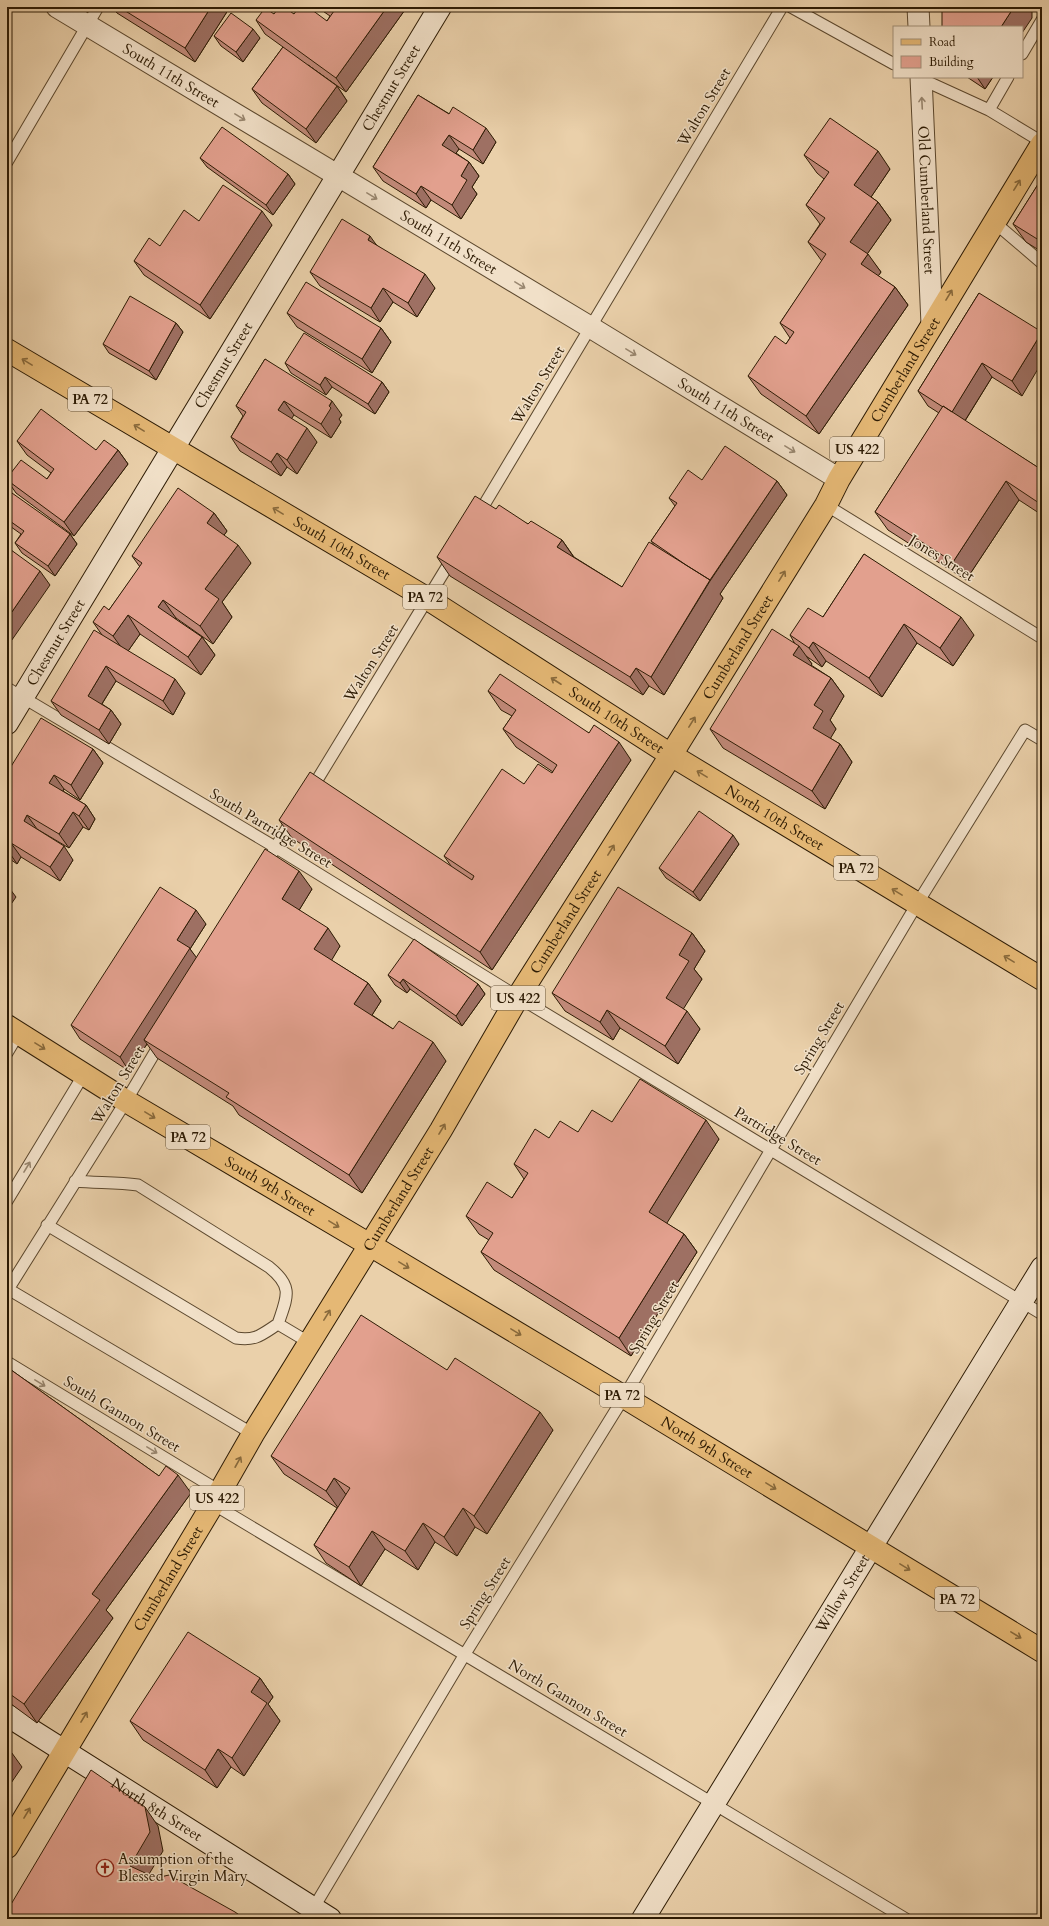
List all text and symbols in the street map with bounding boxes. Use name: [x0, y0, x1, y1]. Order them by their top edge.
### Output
legend: [893, 26, 1023, 78]
text: Road: [929, 34, 956, 50]
street label: South 11th Street: [119, 39, 223, 112]
street label: Chestnut Street: [357, 41, 425, 135]
text: Building: [929, 54, 974, 70]
street label: Walton Street: [672, 64, 735, 151]
one-way arrow: [919, 97, 926, 110]
one-way arrow: [234, 114, 246, 122]
street label: Old Cumberland Street: [913, 125, 940, 275]
one-way arrow: [1013, 180, 1021, 191]
one-way arrow: [366, 193, 378, 201]
street label: South 11th Street: [397, 206, 501, 279]
one-way arrow: [514, 281, 526, 289]
one-way arrow: [945, 290, 953, 301]
street label: Cumberland Street: [866, 313, 945, 426]
street label: Chestnut Street: [189, 318, 257, 412]
street label: Walton Street: [506, 342, 569, 429]
one-way arrow: [625, 348, 636, 356]
one-way arrow: [21, 358, 33, 366]
street label: South 11th Street: [674, 373, 778, 447]
road number: PA 72: [68, 387, 112, 411]
one-way arrow: [133, 424, 145, 432]
road number: US 422: [830, 437, 884, 461]
one-way arrow: [784, 445, 796, 453]
one-way arrow: [272, 506, 284, 514]
street label: South 10th Street: [290, 512, 394, 585]
street label: Jones Street: [904, 529, 979, 586]
one-way arrow: [778, 570, 787, 581]
road number: PA 72: [403, 585, 447, 609]
street label: Cumberland Street: [698, 591, 778, 703]
street label: Chestnut Street: [22, 595, 90, 690]
street label: Walton Street: [339, 620, 403, 707]
one-way arrow: [551, 677, 562, 685]
street label: South 10th Street: [565, 682, 668, 758]
one-way arrow: [688, 717, 696, 728]
one-way arrow: [696, 769, 708, 777]
street label: North 10th Street: [722, 780, 828, 855]
street label: South Partridge Street: [206, 784, 336, 873]
one-way arrow: [608, 844, 616, 856]
road number: PA 72: [834, 856, 878, 880]
street label: Cumberland Street: [525, 865, 606, 978]
one-way arrow: [891, 888, 903, 896]
one-way arrow: [1003, 955, 1015, 963]
road number: US 422: [491, 986, 545, 1010]
street label: Spring Street: [789, 997, 849, 1078]
street label: Walton Street: [86, 1042, 149, 1129]
one-way arrow: [34, 1043, 46, 1051]
street label: Partridge Street: [731, 1102, 826, 1170]
one-way arrow: [144, 1112, 156, 1120]
one-way arrow: [438, 1124, 446, 1135]
road number: PA 72: [166, 1125, 210, 1149]
street label: Cumberland Street: [358, 1143, 438, 1255]
street label: South 9th Street: [221, 1152, 319, 1221]
one-way arrow: [24, 1161, 32, 1173]
one-way arrow: [328, 1221, 340, 1229]
one-way arrow: [398, 1262, 410, 1270]
street label: Spring Street: [624, 1276, 684, 1357]
one-way arrow: [324, 1309, 332, 1321]
one-way arrow: [510, 1328, 522, 1336]
street label: South Gannon Street: [60, 1371, 184, 1457]
one-way arrow: [34, 1379, 46, 1387]
road number: PA 72: [600, 1383, 644, 1407]
street label: North 9th Street: [657, 1412, 757, 1483]
one-way arrow: [146, 1446, 157, 1454]
one-way arrow: [234, 1456, 242, 1468]
one-way arrow: [765, 1482, 777, 1490]
road number: US 422: [190, 1486, 244, 1510]
street label: Cumberland Street: [129, 1522, 208, 1635]
street label: Willow Street: [810, 1550, 874, 1637]
street label: Spring Street: [455, 1553, 515, 1633]
one-way arrow: [899, 1563, 910, 1571]
road number: PA 72: [935, 1587, 979, 1611]
one-way arrow: [1010, 1631, 1022, 1639]
street label: North Gannon Street: [505, 1655, 631, 1742]
one-way arrow: [81, 1711, 89, 1723]
street label: North 8th Street: [107, 1773, 206, 1846]
one-way arrow: [23, 1808, 31, 1819]
place label: Assumption of the Blessed Virgin Mary: [118, 1849, 248, 1886]
church icon: Assumption of the Blessed Virgin Mary: [95, 1858, 115, 1878]

